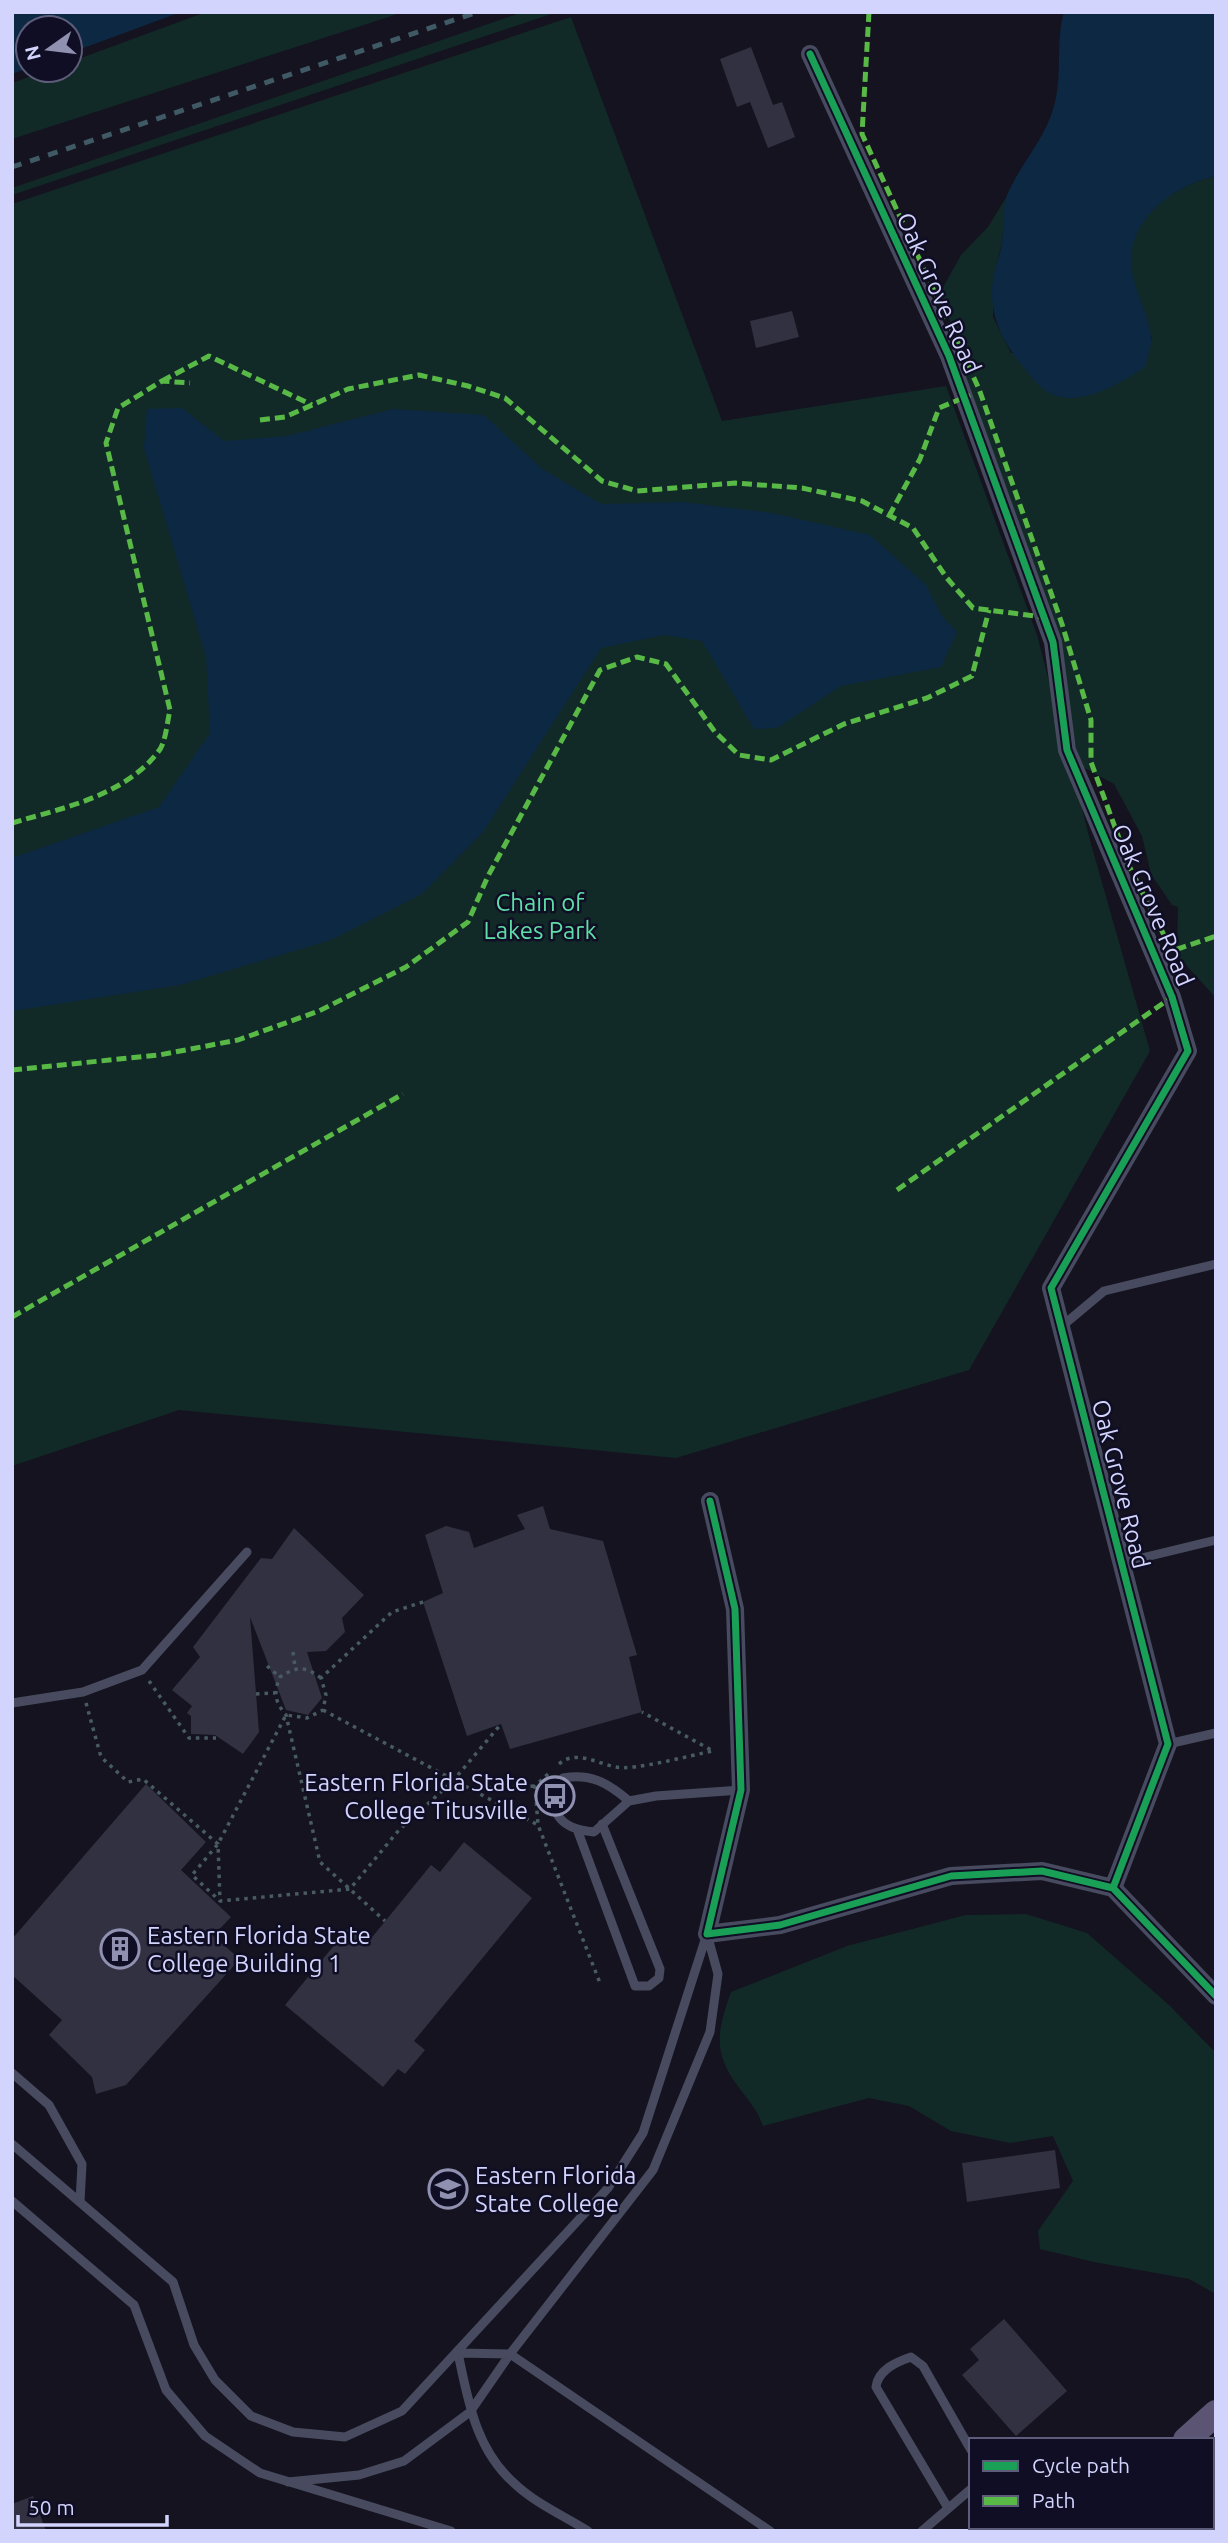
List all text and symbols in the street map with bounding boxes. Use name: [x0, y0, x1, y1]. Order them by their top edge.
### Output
north arrow: [14, 14, 84, 84]
text: N: [20, 44, 45, 63]
street label: Oak Grove Road: [891, 208, 987, 378]
street label: Oak Grove Road: [1107, 820, 1199, 990]
park label: Chain of Lakes Park: [483, 889, 597, 944]
street label: Oak Grove Road: [1087, 1397, 1155, 1571]
place label: Eastern Florida State College Titusville: [304, 1769, 528, 1824]
bus stop icon: Eastern Florida State College Titusville: [534, 1775, 576, 1817]
place label: Eastern Florida State College Building 1: [147, 1922, 371, 1977]
building icon: Eastern Florida State College Building 1: [99, 1928, 141, 1970]
place label: Eastern Florida State College: [475, 2162, 636, 2217]
school or university icon: Eastern Florida State College: [427, 2168, 469, 2210]
legend: [969, 2438, 1214, 2529]
text: Cycle path: [1032, 2453, 1130, 2477]
scale bar: [18, 2484, 166, 2528]
text: Path: [1032, 2488, 1075, 2512]
text: 50 m: [28, 2495, 75, 2519]

